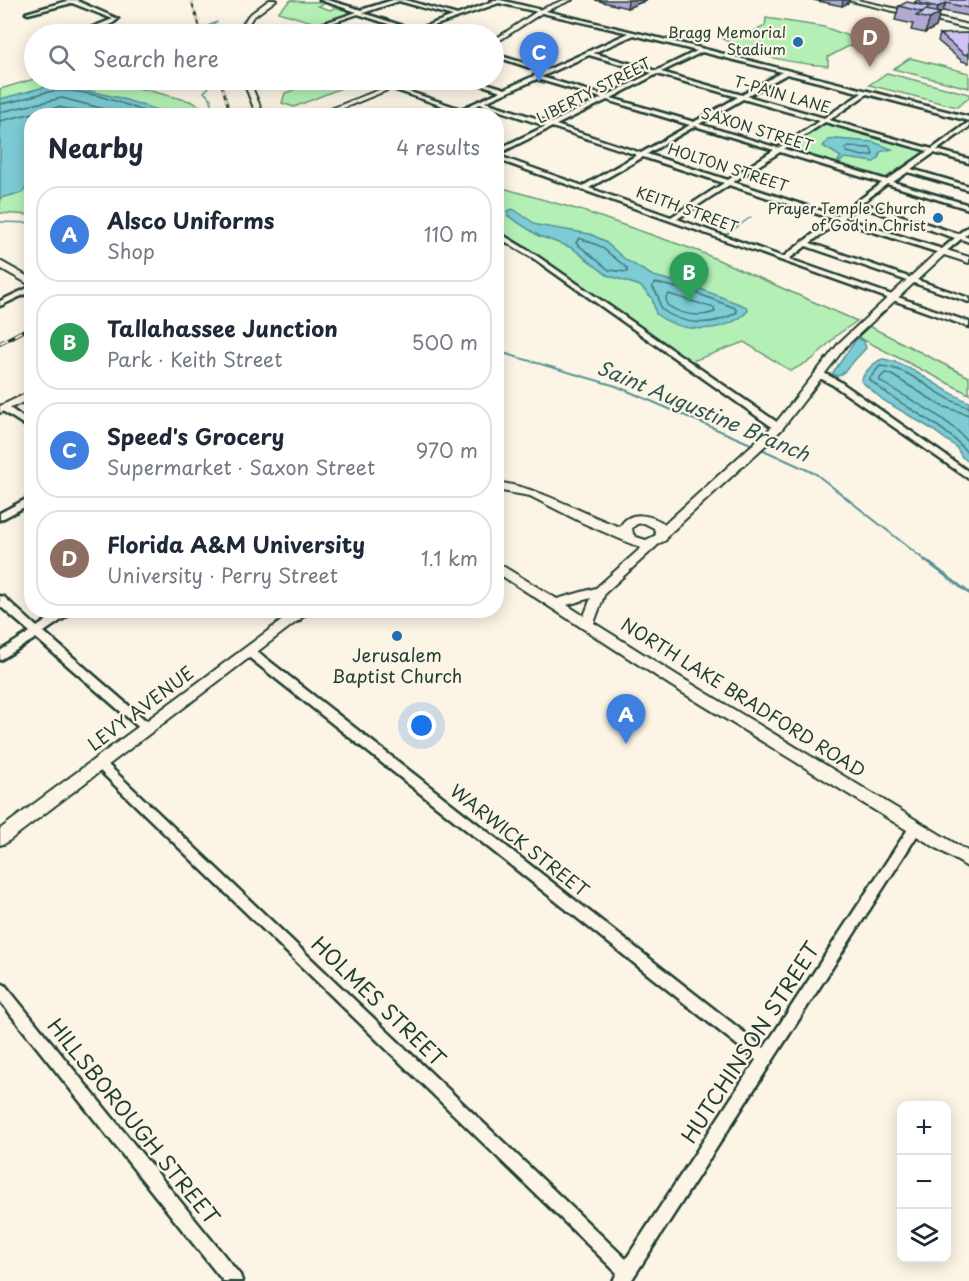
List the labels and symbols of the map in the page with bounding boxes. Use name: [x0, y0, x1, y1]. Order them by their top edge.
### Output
pin: D: [850, 17, 890, 67]
place label: Bragg Memorial Stadium: [667, 20, 786, 60]
pin: C: [520, 32, 558, 82]
marker: Bragg Memorial Stadium: [791, 35, 805, 49]
street label: LIBERTY STREET: [532, 50, 655, 129]
street label: T-PAIN LANE: [731, 69, 833, 118]
street label: SAXON STREET: [699, 101, 817, 157]
street label: HOLTON STREET: [665, 136, 792, 197]
street label: KEITH STREET: [633, 179, 743, 238]
place label: Prayer Temple Church of God in Christ: [768, 196, 926, 236]
marker: Prayer Temple Church of God in Christ: [931, 211, 945, 225]
pin: B: [670, 252, 708, 302]
water label: Saint Augustine Branch: [593, 352, 814, 469]
street label: NORTH LAKE BRADFORD ROAD: [615, 612, 871, 784]
marker: Jerusalem Baptist Church: [390, 629, 404, 643]
place label: Jerusalem Baptist Church: [332, 641, 462, 689]
street label: LEVY AVENUE: [81, 659, 199, 757]
pin: A: [606, 694, 646, 744]
your location: [407, 711, 436, 740]
street label: WARWICK STREET: [445, 777, 596, 903]
street label: HOLMES STREET: [305, 928, 455, 1074]
street label: HUTCHINSON STREET: [672, 934, 827, 1149]
street label: HILLSBOROUGH STREET: [41, 1010, 229, 1232]

